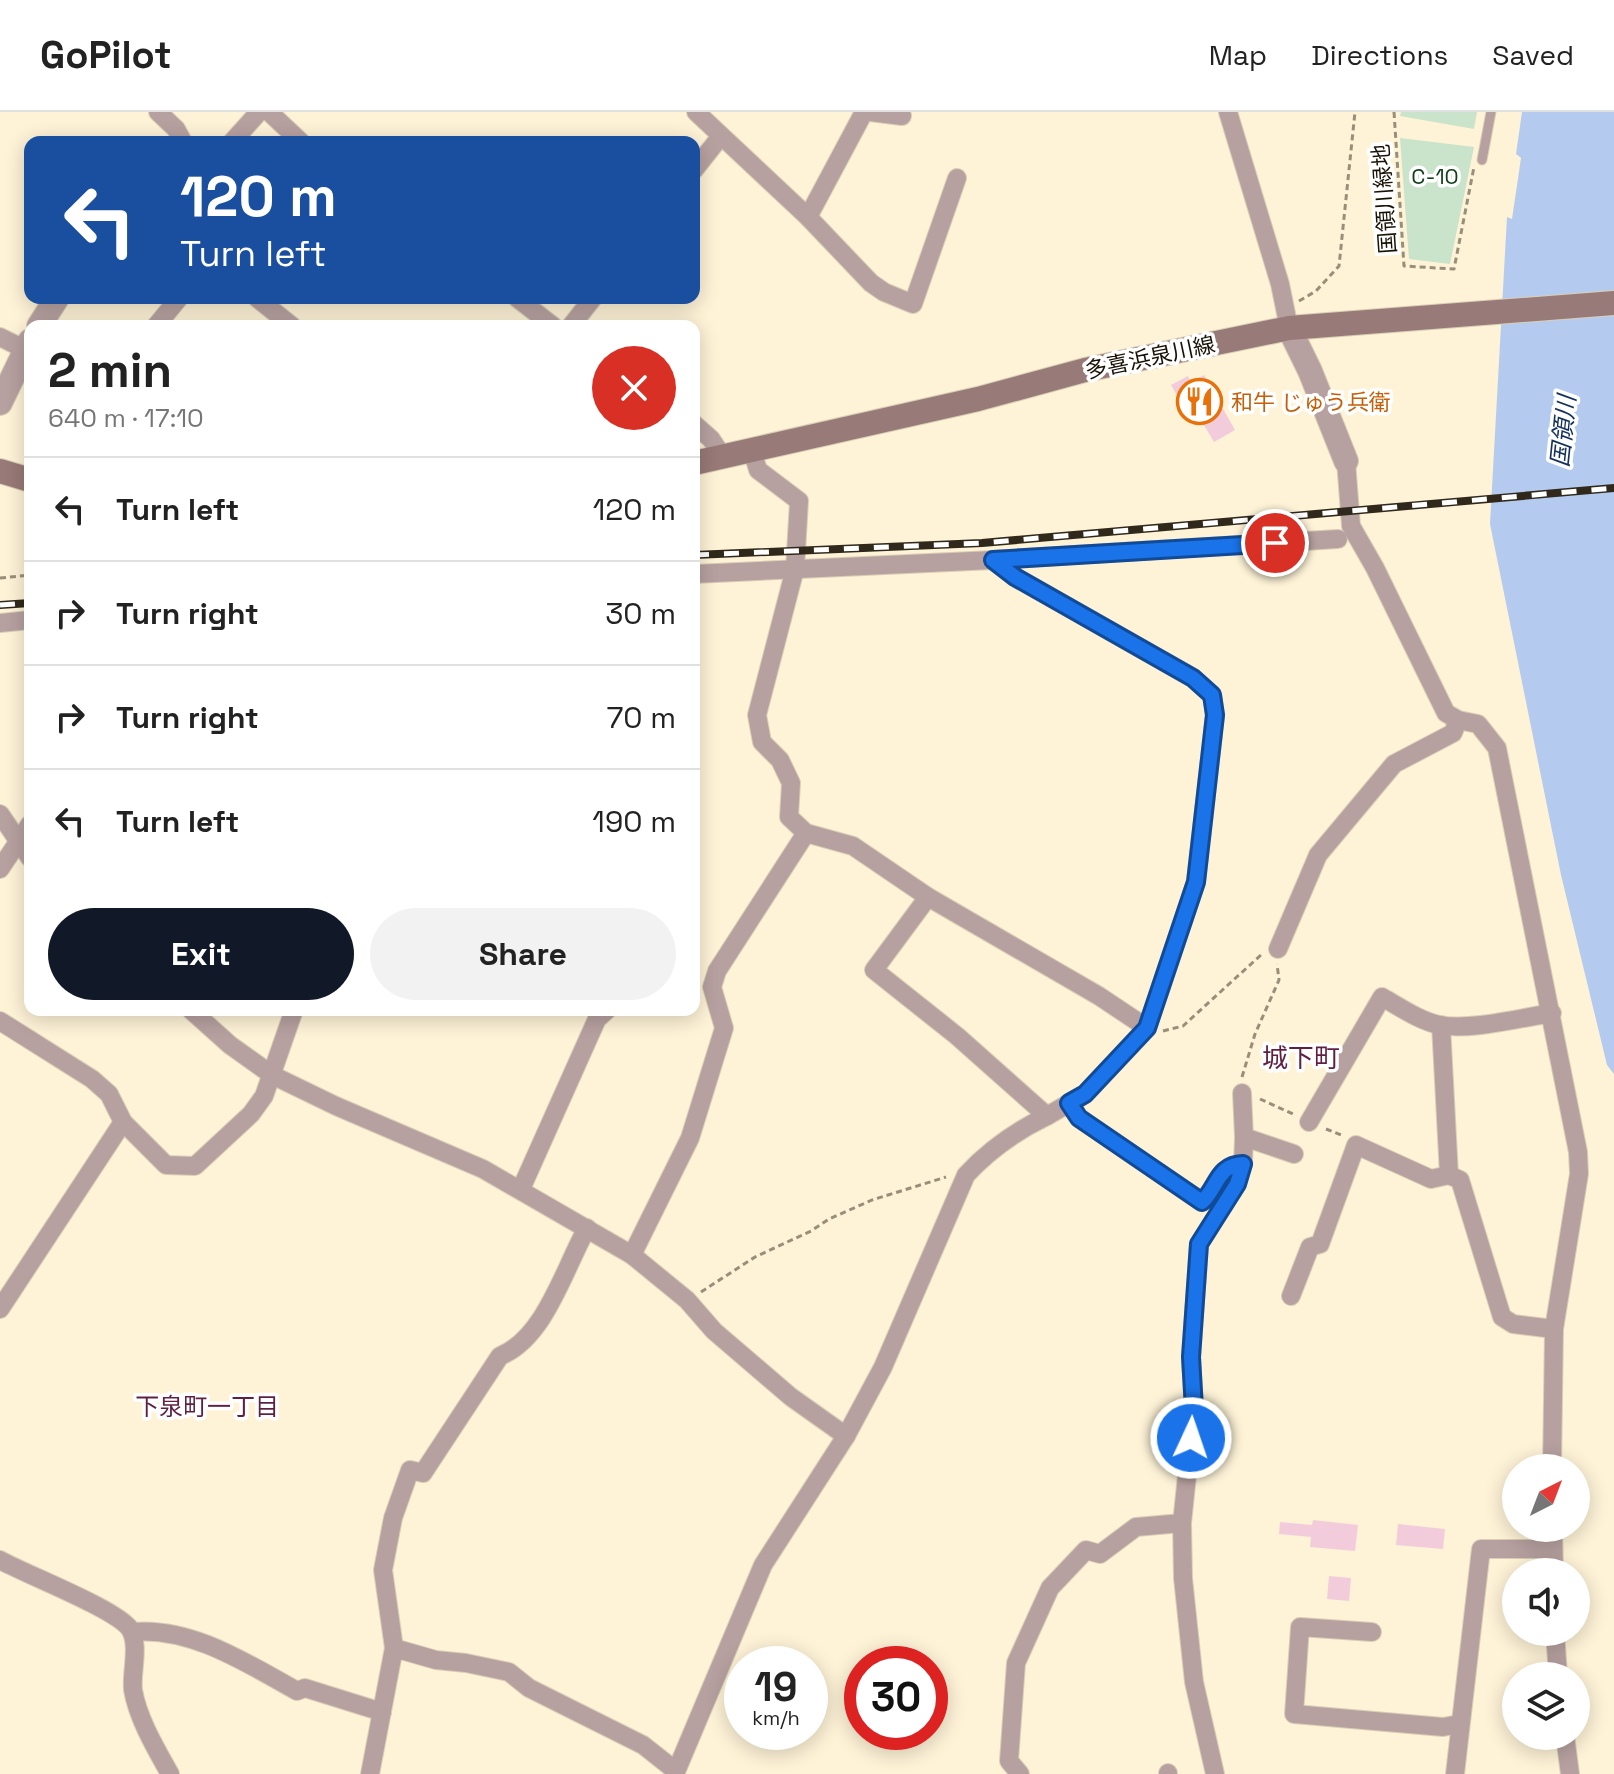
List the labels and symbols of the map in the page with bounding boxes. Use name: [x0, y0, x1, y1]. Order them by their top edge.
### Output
street label: 国領川緑地: [1366, 143, 1402, 255]
park label: C-10: [1411, 162, 1459, 190]
street label: 多喜浜泉川線: [1083, 330, 1217, 384]
restaurant icon: 和牛 じゅう兵衛: [1176, 378, 1224, 426]
place label: 和牛 じゅう兵衛: [1231, 388, 1391, 416]
water label: 国領川: [1544, 391, 1582, 468]
pin: [1241, 509, 1309, 577]
district label: 城下町: [1262, 1041, 1340, 1075]
district label: 下泉町一丁目: [135, 1391, 279, 1422]
position arrow: [1149, 1396, 1233, 1480]
north arrow: [1502, 1454, 1590, 1542]
speed limit sign: 30: [844, 1646, 948, 1750]

